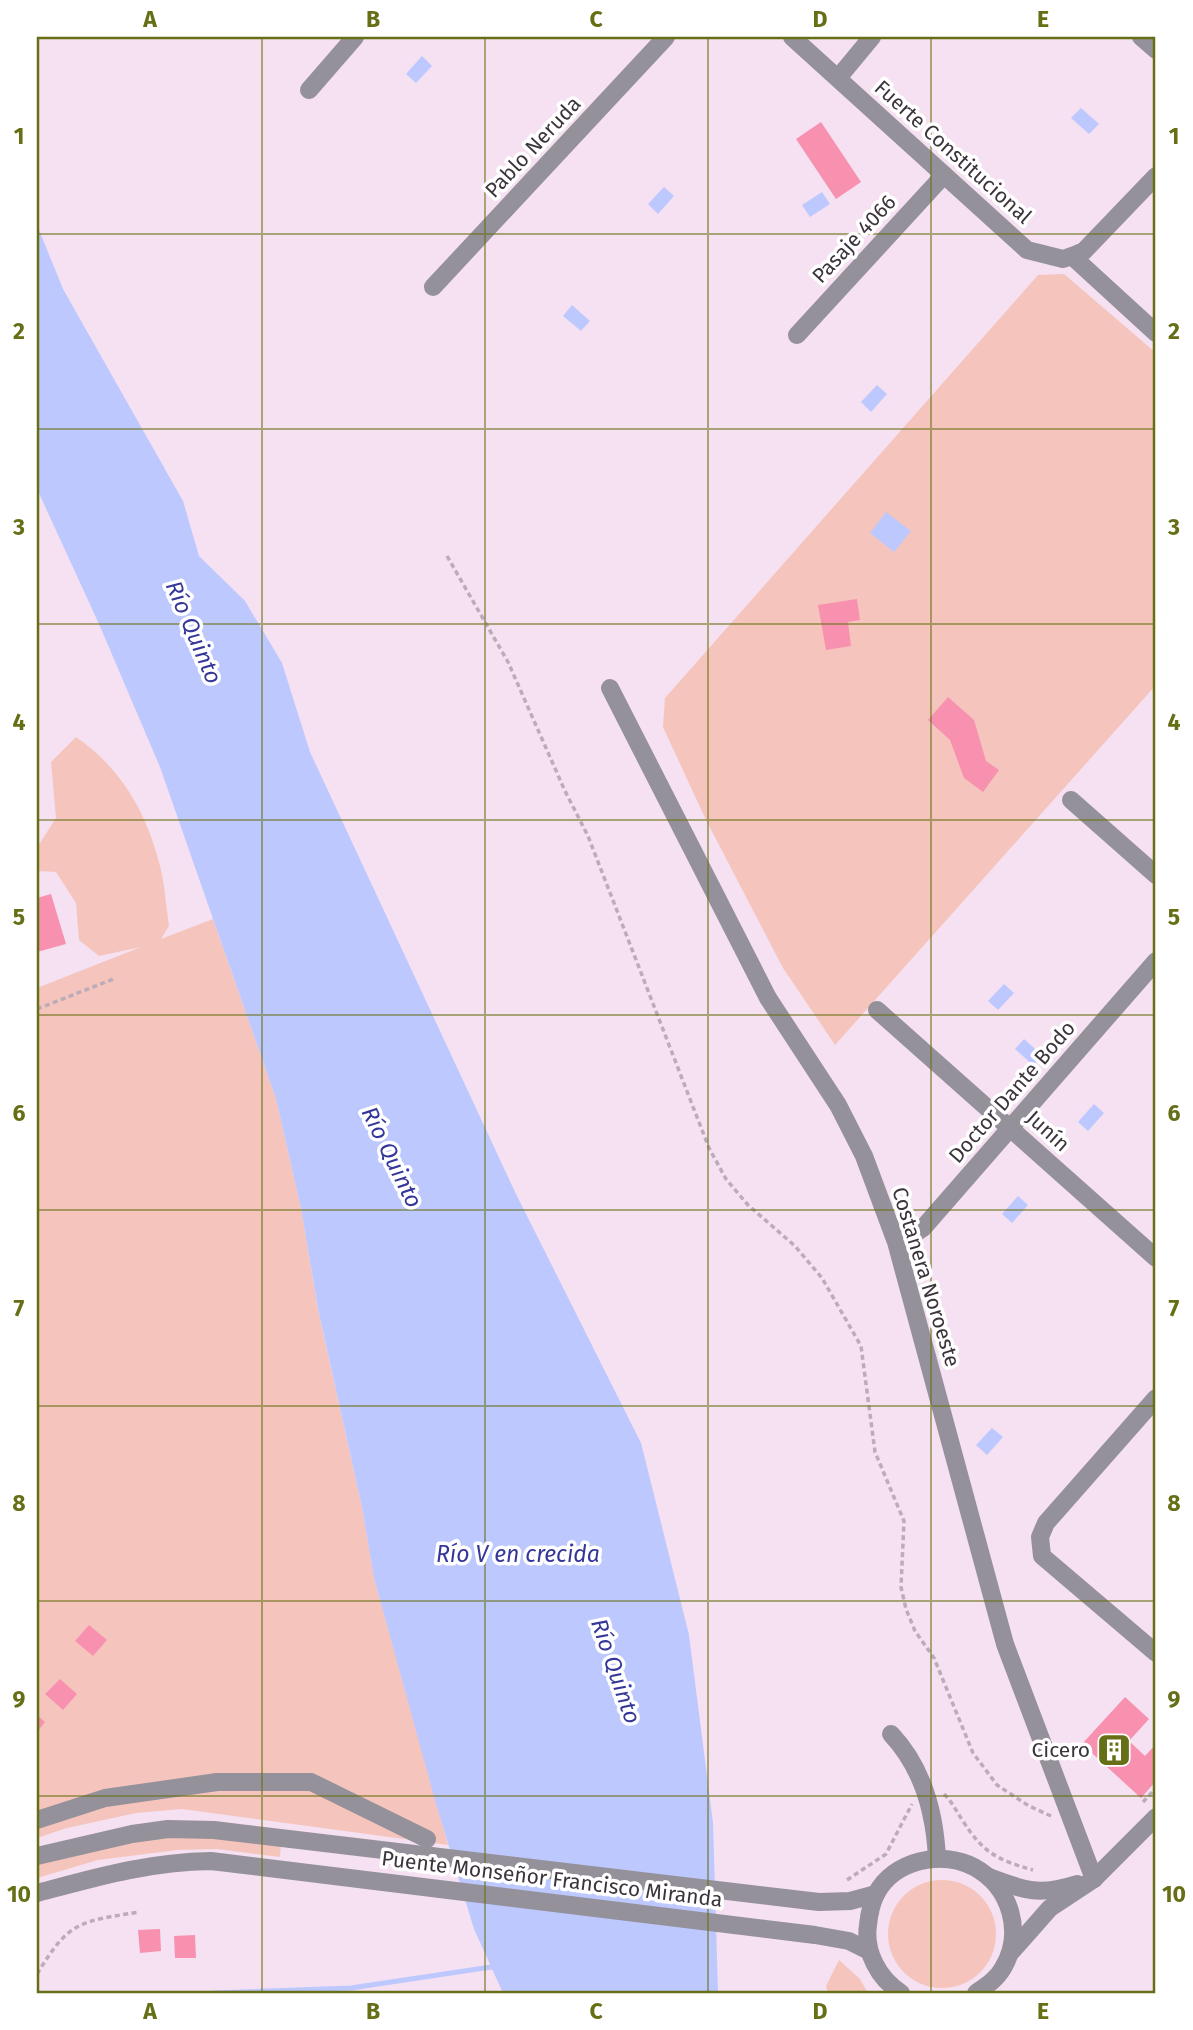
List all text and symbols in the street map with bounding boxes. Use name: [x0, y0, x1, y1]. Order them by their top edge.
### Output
text: A: [142, 5, 157, 33]
text: B: [366, 5, 380, 33]
text: C: [589, 5, 603, 33]
text: D: [813, 5, 828, 33]
text: E: [1037, 5, 1049, 33]
street label: Fuerte Constitucional: [869, 75, 1037, 229]
street label: Pablo Neruda: [480, 91, 586, 203]
text: 1: [14, 122, 24, 150]
text: 1: [1169, 122, 1179, 150]
street label: Pasaje 4066: [807, 189, 901, 289]
text: 2: [13, 317, 25, 345]
text: 2: [1168, 317, 1180, 345]
text: 3: [12, 513, 25, 541]
text: 3: [1167, 513, 1180, 541]
water label: Río Quinto: [160, 576, 228, 688]
text: 4: [13, 708, 26, 736]
text: 4: [1168, 708, 1181, 736]
text: 5: [13, 903, 25, 931]
text: 5: [1168, 903, 1180, 931]
street label: Doctor Dante Bodo: [943, 1015, 1081, 1169]
text: 6: [13, 1099, 26, 1127]
text: 6: [1168, 1099, 1181, 1127]
water label: Río Quinto: [355, 1102, 429, 1212]
street label: Junín: [1021, 1105, 1075, 1157]
street label: Costanera Noroeste: [886, 1184, 966, 1370]
text: 7: [14, 1294, 25, 1322]
text: 7: [1169, 1294, 1180, 1322]
text: 8: [12, 1489, 26, 1517]
text: 8: [1167, 1489, 1181, 1517]
water label: Río V en crecida: [436, 1540, 600, 1568]
water label: Río Quinto: [585, 1615, 647, 1727]
text: 9: [13, 1685, 26, 1713]
text: 9: [1168, 1685, 1181, 1713]
building icon: Cicero: [1095, 1731, 1133, 1769]
place label: Cicero: [1032, 1737, 1090, 1763]
street label: Puente Monseñor Francisco Miranda: [380, 1845, 724, 1913]
text: 10: [7, 1880, 31, 1908]
text: 10: [1162, 1880, 1186, 1908]
text: A: [142, 1997, 157, 2025]
text: B: [366, 1997, 380, 2025]
text: C: [589, 1997, 603, 2025]
text: D: [813, 1997, 828, 2025]
text: E: [1037, 1997, 1049, 2025]

